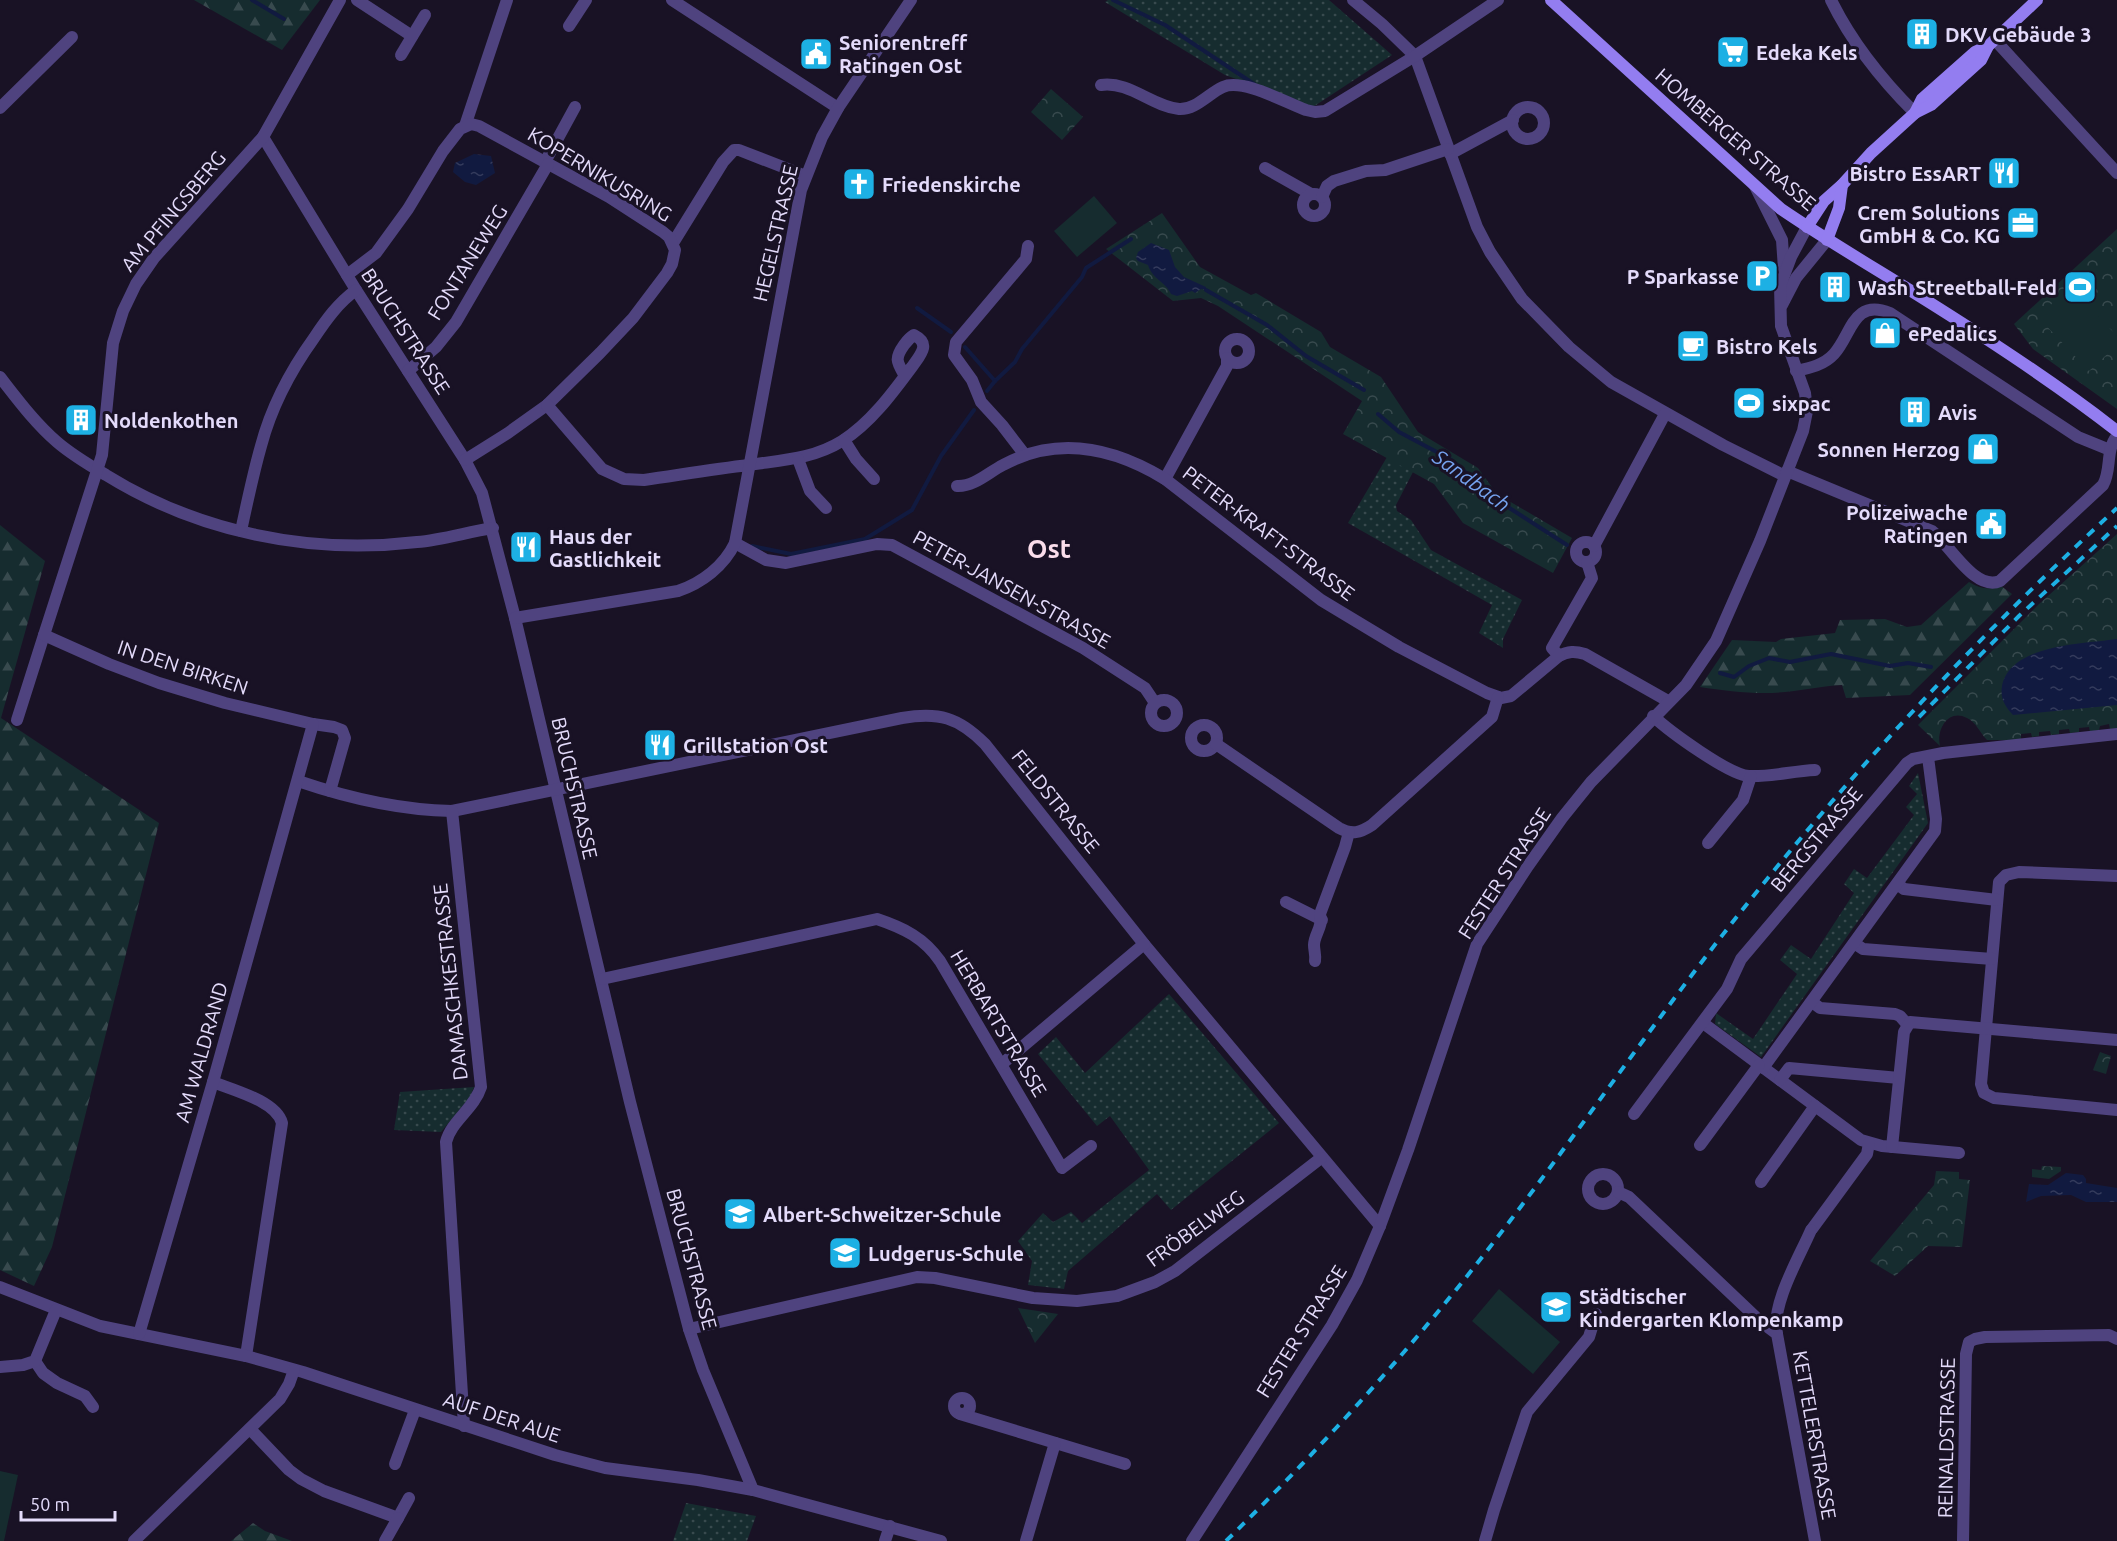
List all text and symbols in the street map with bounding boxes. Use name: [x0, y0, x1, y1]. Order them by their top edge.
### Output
building icon: DKV Gebäude 3: [1904, 16, 1940, 52]
place label: DKV Gebäude 3: [1945, 23, 2091, 46]
place label: Seniorentreff Ratingen Ost: [839, 31, 968, 77]
supermarket icon: Edeka Kels: [1715, 34, 1751, 70]
public building icon: Seniorentreff Ratingen Ost: [798, 36, 834, 72]
place label: Edeka Kels: [1756, 41, 1858, 64]
street label: HOMBERGER STRASSE: [1651, 63, 1821, 215]
street label: KOPERNIKUSRING: [524, 122, 676, 226]
street label: AM PFINGSBERG: [116, 146, 230, 276]
restaurant icon: Bistro EssART: [1986, 155, 2022, 191]
street label: HEGELSTRASSE: [748, 162, 802, 304]
place label: Bistro EssART: [1849, 162, 1981, 185]
church icon: Friedenskirche: [841, 166, 877, 202]
place label: Friedenskirche: [882, 173, 1021, 196]
street label: FONTANEWEG: [422, 200, 512, 324]
place label: Crem Solutions GmbH & Co. KG: [1857, 201, 2000, 247]
office icon: Crem Solutions GmbH & Co. KG: [2005, 205, 2041, 241]
parking icon: P Sparkasse: [1744, 258, 1780, 294]
street label: BRUCHSTRASSE: [357, 264, 455, 398]
place label: P Sparkasse: [1627, 265, 1739, 288]
building icon: Wash: [1817, 269, 1853, 305]
sports icon: Streetball-Feld: [2062, 269, 2098, 305]
place label: Wash: [1858, 276, 1908, 299]
place label: Streetball-Feld: [1915, 276, 2057, 299]
shop icon: ePedalics: [1867, 315, 1903, 351]
place label: ePedalics: [1908, 322, 1997, 345]
cafe icon: Bistro Kels: [1675, 328, 1711, 364]
place label: Bistro Kels: [1716, 335, 1817, 358]
sports icon: sixpac: [1731, 385, 1767, 421]
place label: sixpac: [1772, 392, 1831, 415]
building icon: Avis: [1897, 394, 1933, 430]
place label: Avis: [1938, 401, 1977, 424]
building icon: Noldenkothen: [63, 402, 99, 438]
place label: Noldenkothen: [104, 409, 238, 432]
shop icon: Sonnen Herzog: [1965, 431, 2001, 467]
place label: Sonnen Herzog: [1818, 438, 1960, 461]
water label: Sandbach: [1428, 443, 1515, 516]
street label: PETER-KRAFT-STRASSE: [1179, 461, 1359, 605]
place label: Polizeiwache Ratingen: [1846, 501, 1968, 547]
public building icon: Polizeiwache Ratingen: [1973, 506, 2009, 542]
place label: Haus der Gastlichkeit: [549, 525, 662, 571]
street label: PETER-JANSEN-STRASSE: [909, 525, 1115, 653]
restaurant icon: Haus der Gastlichkeit: [508, 529, 544, 565]
district label: Ost: [1027, 534, 1071, 563]
street label: IN DEN BIRKEN: [115, 635, 251, 699]
street label: BRUCHSTRASSE: [547, 715, 603, 861]
restaurant icon: Grillstation Ost: [642, 727, 678, 763]
place label: Grillstation Ost: [683, 734, 828, 757]
street label: FELDSTRASSE: [1007, 745, 1105, 857]
street label: BERGSTRASSE: [1766, 782, 1866, 896]
street label: FESTER STRASSE: [1453, 803, 1555, 943]
street label: DAMASCHKESTRASSE: [428, 882, 472, 1082]
street label: HERBARTSTRASSE: [946, 946, 1052, 1100]
street label: AM WALDRAND: [170, 979, 232, 1125]
street label: FRÖBELWEG: [1142, 1185, 1248, 1271]
street label: BRUCHSTRASSE: [662, 1186, 722, 1332]
school or university icon: Albert-Schweitzer-Schule: [722, 1196, 758, 1232]
place label: Albert-Schweitzer-Schule: [763, 1203, 1001, 1226]
school or university icon: Ludgerus-Schule: [827, 1235, 863, 1271]
place label: Ludgerus-Schule: [868, 1242, 1024, 1265]
street label: FESTER STRASSE: [1251, 1261, 1351, 1401]
place label: Städtischer Kindergarten Klompenkamp: [1579, 1285, 1844, 1331]
school or university icon: Städtischer Kindergarten Klompenkamp: [1538, 1289, 1574, 1325]
street label: KETTELERSTRASSE: [1789, 1349, 1841, 1521]
street label: REINALDSTRASSE: [1933, 1358, 1959, 1518]
street label: AUF DER AUE: [440, 1387, 564, 1447]
scale bar: [21, 1484, 116, 1522]
text: 50 m: [30, 1494, 70, 1514]

